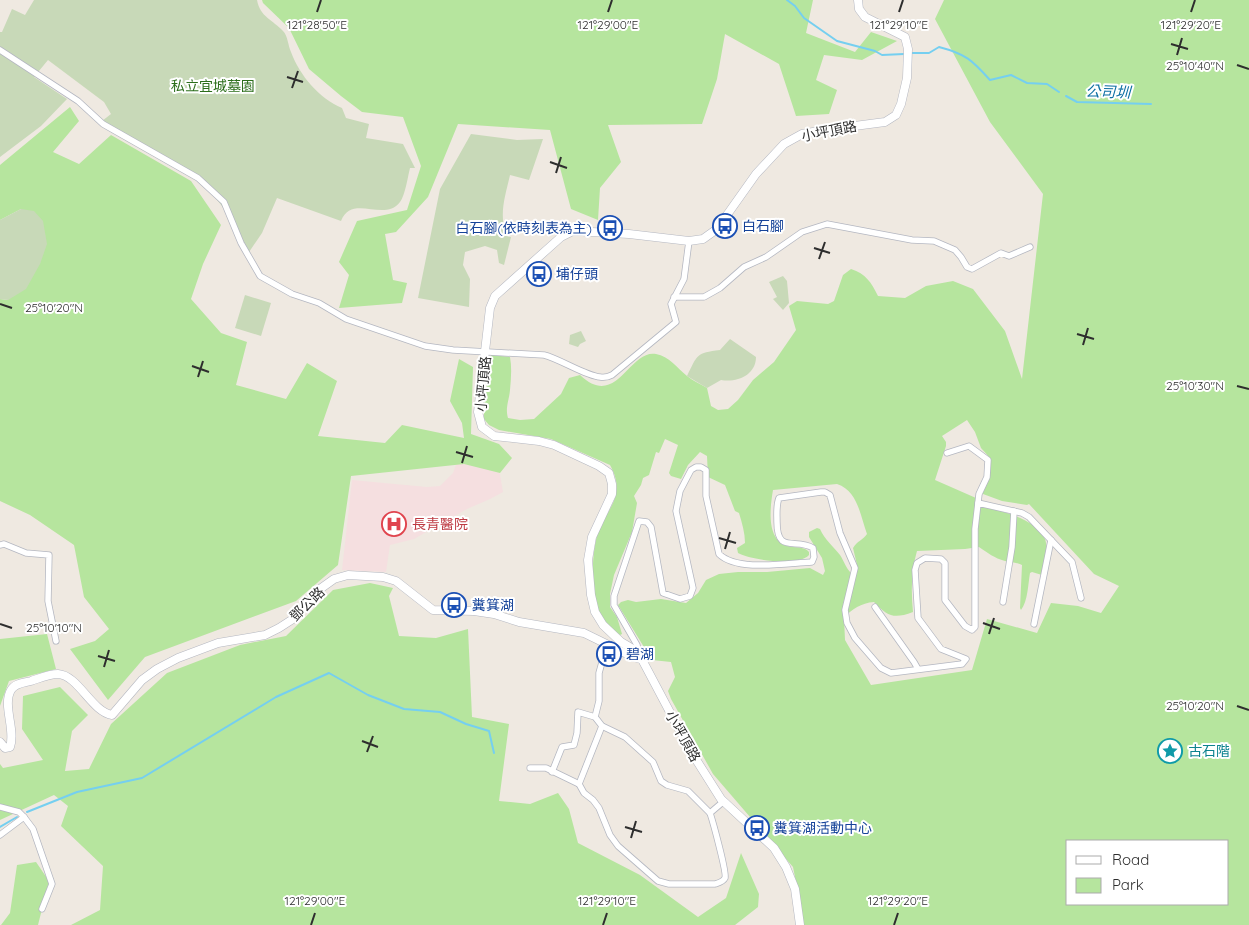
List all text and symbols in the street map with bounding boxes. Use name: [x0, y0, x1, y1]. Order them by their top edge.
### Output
text: 121°28'50"E: [287, 17, 347, 32]
text: 121°29'00"E: [578, 17, 639, 32]
text: 121°29'10"E: [870, 17, 928, 32]
text: 121°29'20"E: [1161, 17, 1221, 32]
text: 25°10'40"N: [1166, 58, 1224, 73]
park label: 私立宜城墓園: [171, 77, 255, 95]
water label: 公司圳: [1085, 81, 1133, 102]
street label: 小坪頂路: [800, 117, 858, 145]
bus stop icon: 白石腳: [712, 213, 738, 239]
bus stop icon: 白石腳(依時刻表為主): [597, 215, 623, 241]
place label: 白石腳: [742, 217, 784, 235]
place label: 白石腳(依時刻表為主): [456, 219, 592, 237]
bus stop icon: 埔仔頭: [526, 261, 552, 287]
place label: 埔仔頭: [556, 265, 598, 283]
text: 25°10'20"N: [25, 300, 83, 315]
street label: 小坪頂路: [472, 355, 494, 413]
text: 25°10'30"N: [1166, 378, 1224, 393]
hospital icon: 長青醫院: [381, 511, 407, 537]
place label: 長青醫院: [412, 515, 468, 533]
street label: 鄧公路: [286, 583, 328, 625]
bus stop icon: 糞箕湖: [441, 592, 467, 618]
place label: 糞箕湖: [472, 596, 514, 614]
text: 25°10'10"N: [26, 620, 82, 635]
bus stop icon: 碧湖: [596, 641, 622, 667]
place label: 碧湖: [626, 645, 654, 663]
text: 25°10'20"N: [1166, 698, 1224, 713]
street label: 小坪頂路: [662, 707, 704, 765]
place icon: 古石階: [1157, 738, 1183, 764]
place label: 古石階: [1188, 742, 1230, 760]
bus stop icon: 糞箕湖活動中心: [744, 815, 770, 841]
place label: 糞箕湖活動中心: [774, 819, 872, 837]
legend: [1066, 840, 1229, 905]
text: Road: [1112, 850, 1149, 869]
text: Park: [1112, 875, 1144, 894]
text: 121°29'00"E: [285, 893, 346, 908]
text: 121°29'10"E: [578, 893, 636, 908]
text: 121°29'20"E: [868, 893, 928, 908]

